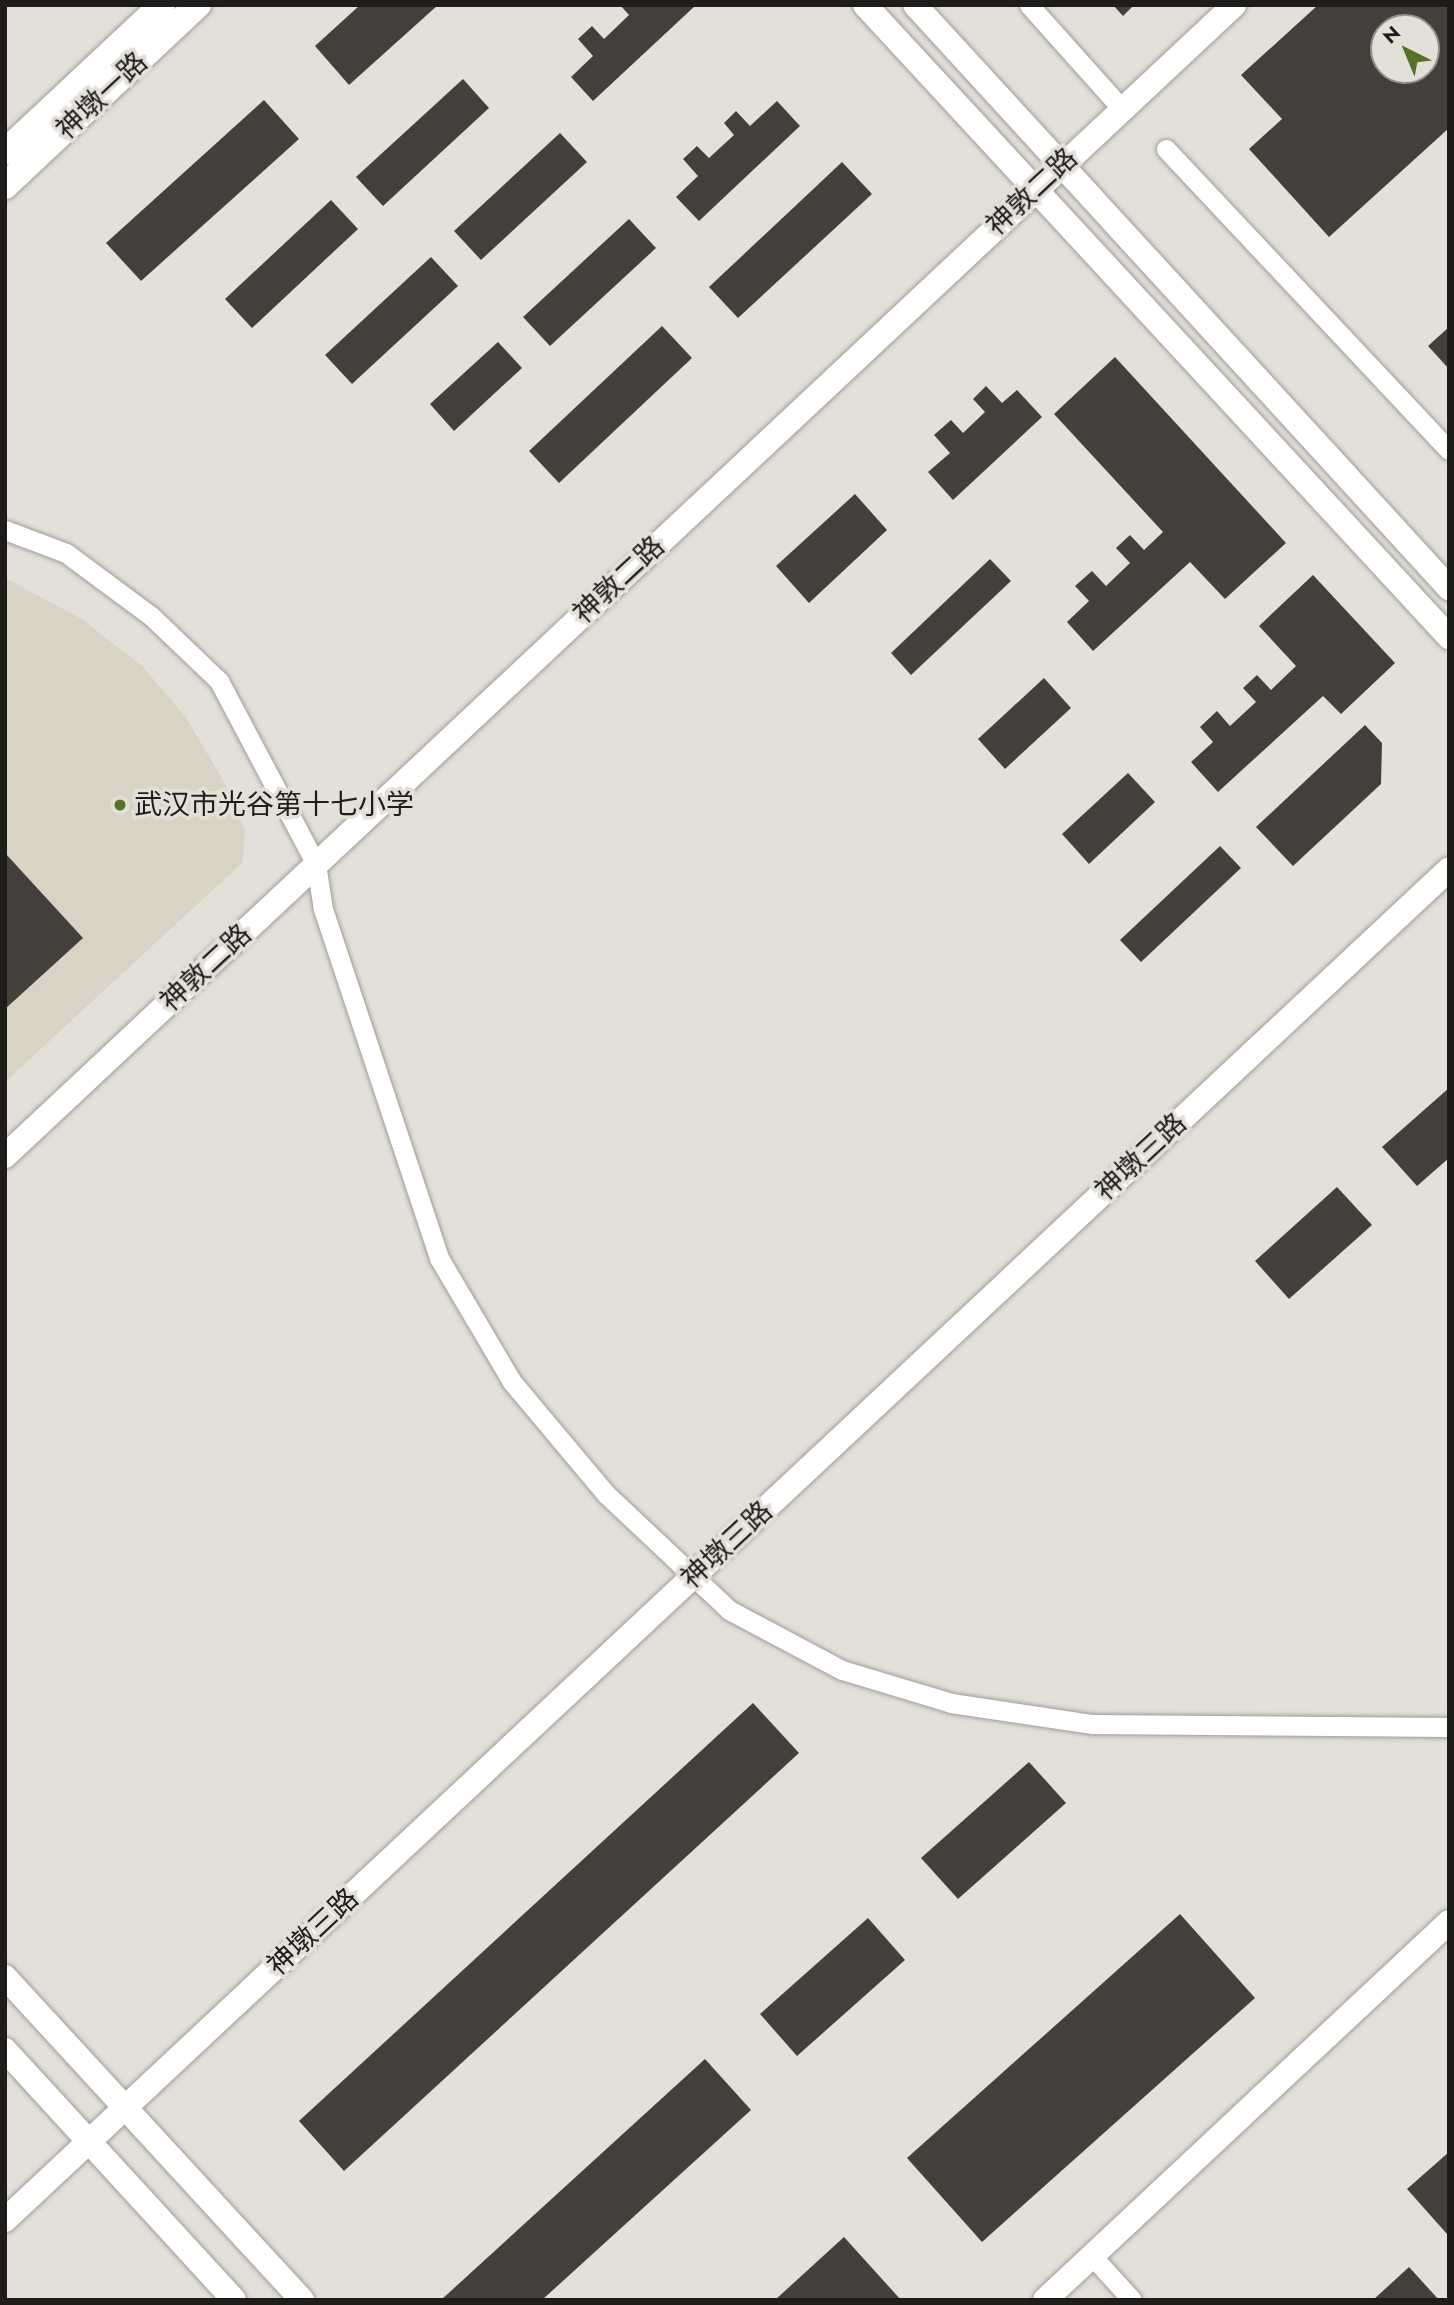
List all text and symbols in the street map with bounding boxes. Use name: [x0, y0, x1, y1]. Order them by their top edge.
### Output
north arrow: [1370, 14, 1440, 84]
text: N: [1377, 20, 1406, 50]
street label: 神墩一路: [50, 46, 154, 146]
street label: 神敦二路: [980, 142, 1084, 242]
street label: 神敦二路: [567, 530, 671, 630]
place label: 武汉市光谷第十七小学: [134, 788, 414, 822]
marker: 武汉市光谷第十七小学: [112, 797, 128, 813]
street label: 神敦二路: [154, 918, 258, 1018]
street label: 神墩三路: [1089, 1107, 1193, 1207]
street label: 神墩三路: [675, 1495, 779, 1595]
street label: 神墩三路: [261, 1882, 365, 1982]

